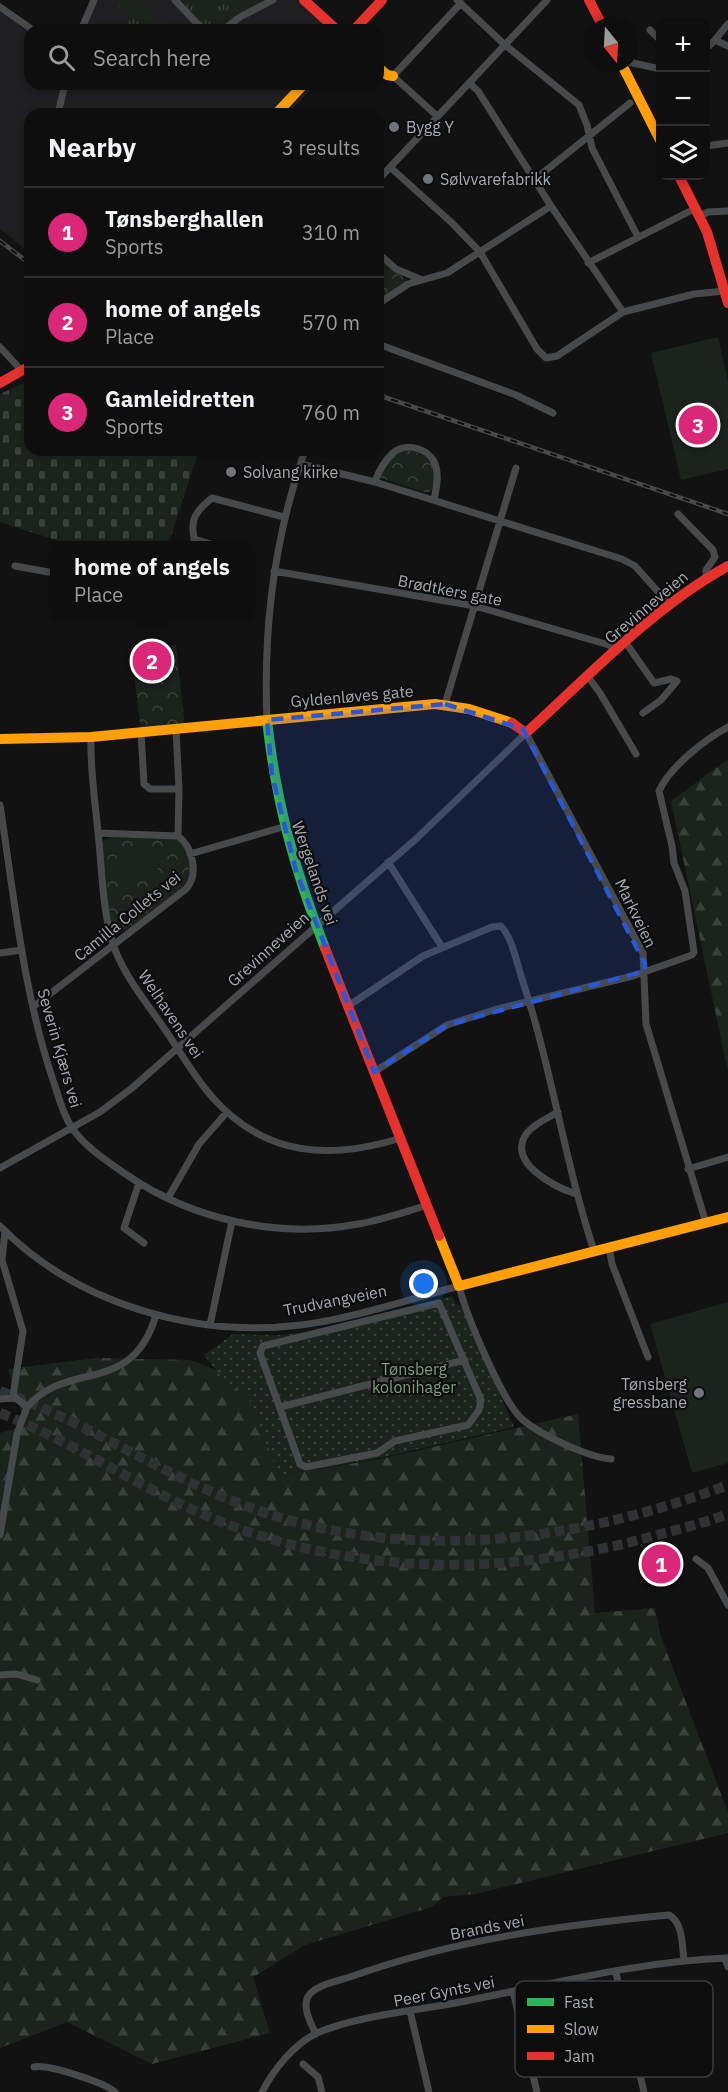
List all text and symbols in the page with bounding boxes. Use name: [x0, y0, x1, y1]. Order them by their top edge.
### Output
north arrow: [584, 18, 638, 72]
map controls: [656, 18, 710, 180]
button: +: [656, 18, 710, 72]
search box: [24, 24, 384, 90]
icon: search: [45, 41, 78, 74]
text: Search here: [93, 43, 211, 72]
button: −: [656, 72, 710, 126]
place label: Bygg Y: [406, 117, 454, 137]
marker: Bygg Y: [387, 120, 401, 134]
button: layers: [656, 126, 710, 180]
text: Nearby: [48, 130, 136, 164]
text: 3 results: [282, 134, 360, 161]
place label: Sølvvarefabrikk: [440, 169, 552, 189]
marker: Sølvvarefabrikk: [421, 172, 435, 186]
text: Tønsberghallen: [105, 204, 264, 233]
text: 1: [62, 219, 74, 246]
text: 310 m: [302, 219, 360, 246]
text: Sports: [105, 233, 164, 260]
text: home of angels: [105, 294, 261, 323]
text: 2: [62, 309, 74, 336]
text: 570 m: [302, 309, 360, 336]
text: Place: [105, 323, 154, 350]
text: Gamleidretten: [105, 384, 255, 413]
text: 3: [62, 399, 74, 426]
text: 760 m: [302, 399, 360, 426]
pin: 3: [678, 402, 718, 448]
text: Sports: [105, 413, 164, 440]
place label: Solvang kirke: [243, 462, 338, 482]
marker: Solvang kirke: [224, 465, 238, 479]
popup: [50, 541, 254, 619]
text: home of angels: [74, 552, 230, 581]
street label: Grevinneveien: [600, 566, 692, 648]
street label: Brødtkers gate: [396, 570, 504, 610]
text: Place: [74, 581, 123, 608]
pin: 2: [132, 638, 172, 684]
street label: Gyldenløves gate: [290, 681, 414, 711]
street label: Wergelands vei: [288, 818, 342, 928]
street label: Camilla Collets vei: [70, 867, 184, 965]
street label: Markveien: [611, 875, 661, 951]
street label: Grevinneveien: [223, 907, 313, 991]
street label: Welhavens vei: [134, 966, 208, 1062]
street label: Severin Kjærs vei: [33, 986, 87, 1110]
your location: [409, 1269, 438, 1298]
street label: Trudvangveien: [282, 1280, 388, 1320]
park label: Tønsberg kolonihager: [372, 1359, 456, 1397]
place label: Tønsberg gressbane: [613, 1374, 688, 1412]
marker: Tønsberg gressbane: [692, 1386, 706, 1400]
pin: 1: [642, 1542, 680, 1586]
street label: Brands vei: [448, 1910, 526, 1944]
street label: Peer Gynts vei: [392, 1971, 496, 2011]
legend: [515, 1981, 713, 2077]
text: Fast: [564, 1992, 594, 2012]
text: Slow: [564, 2019, 599, 2039]
text: Jam: [564, 2046, 595, 2066]

